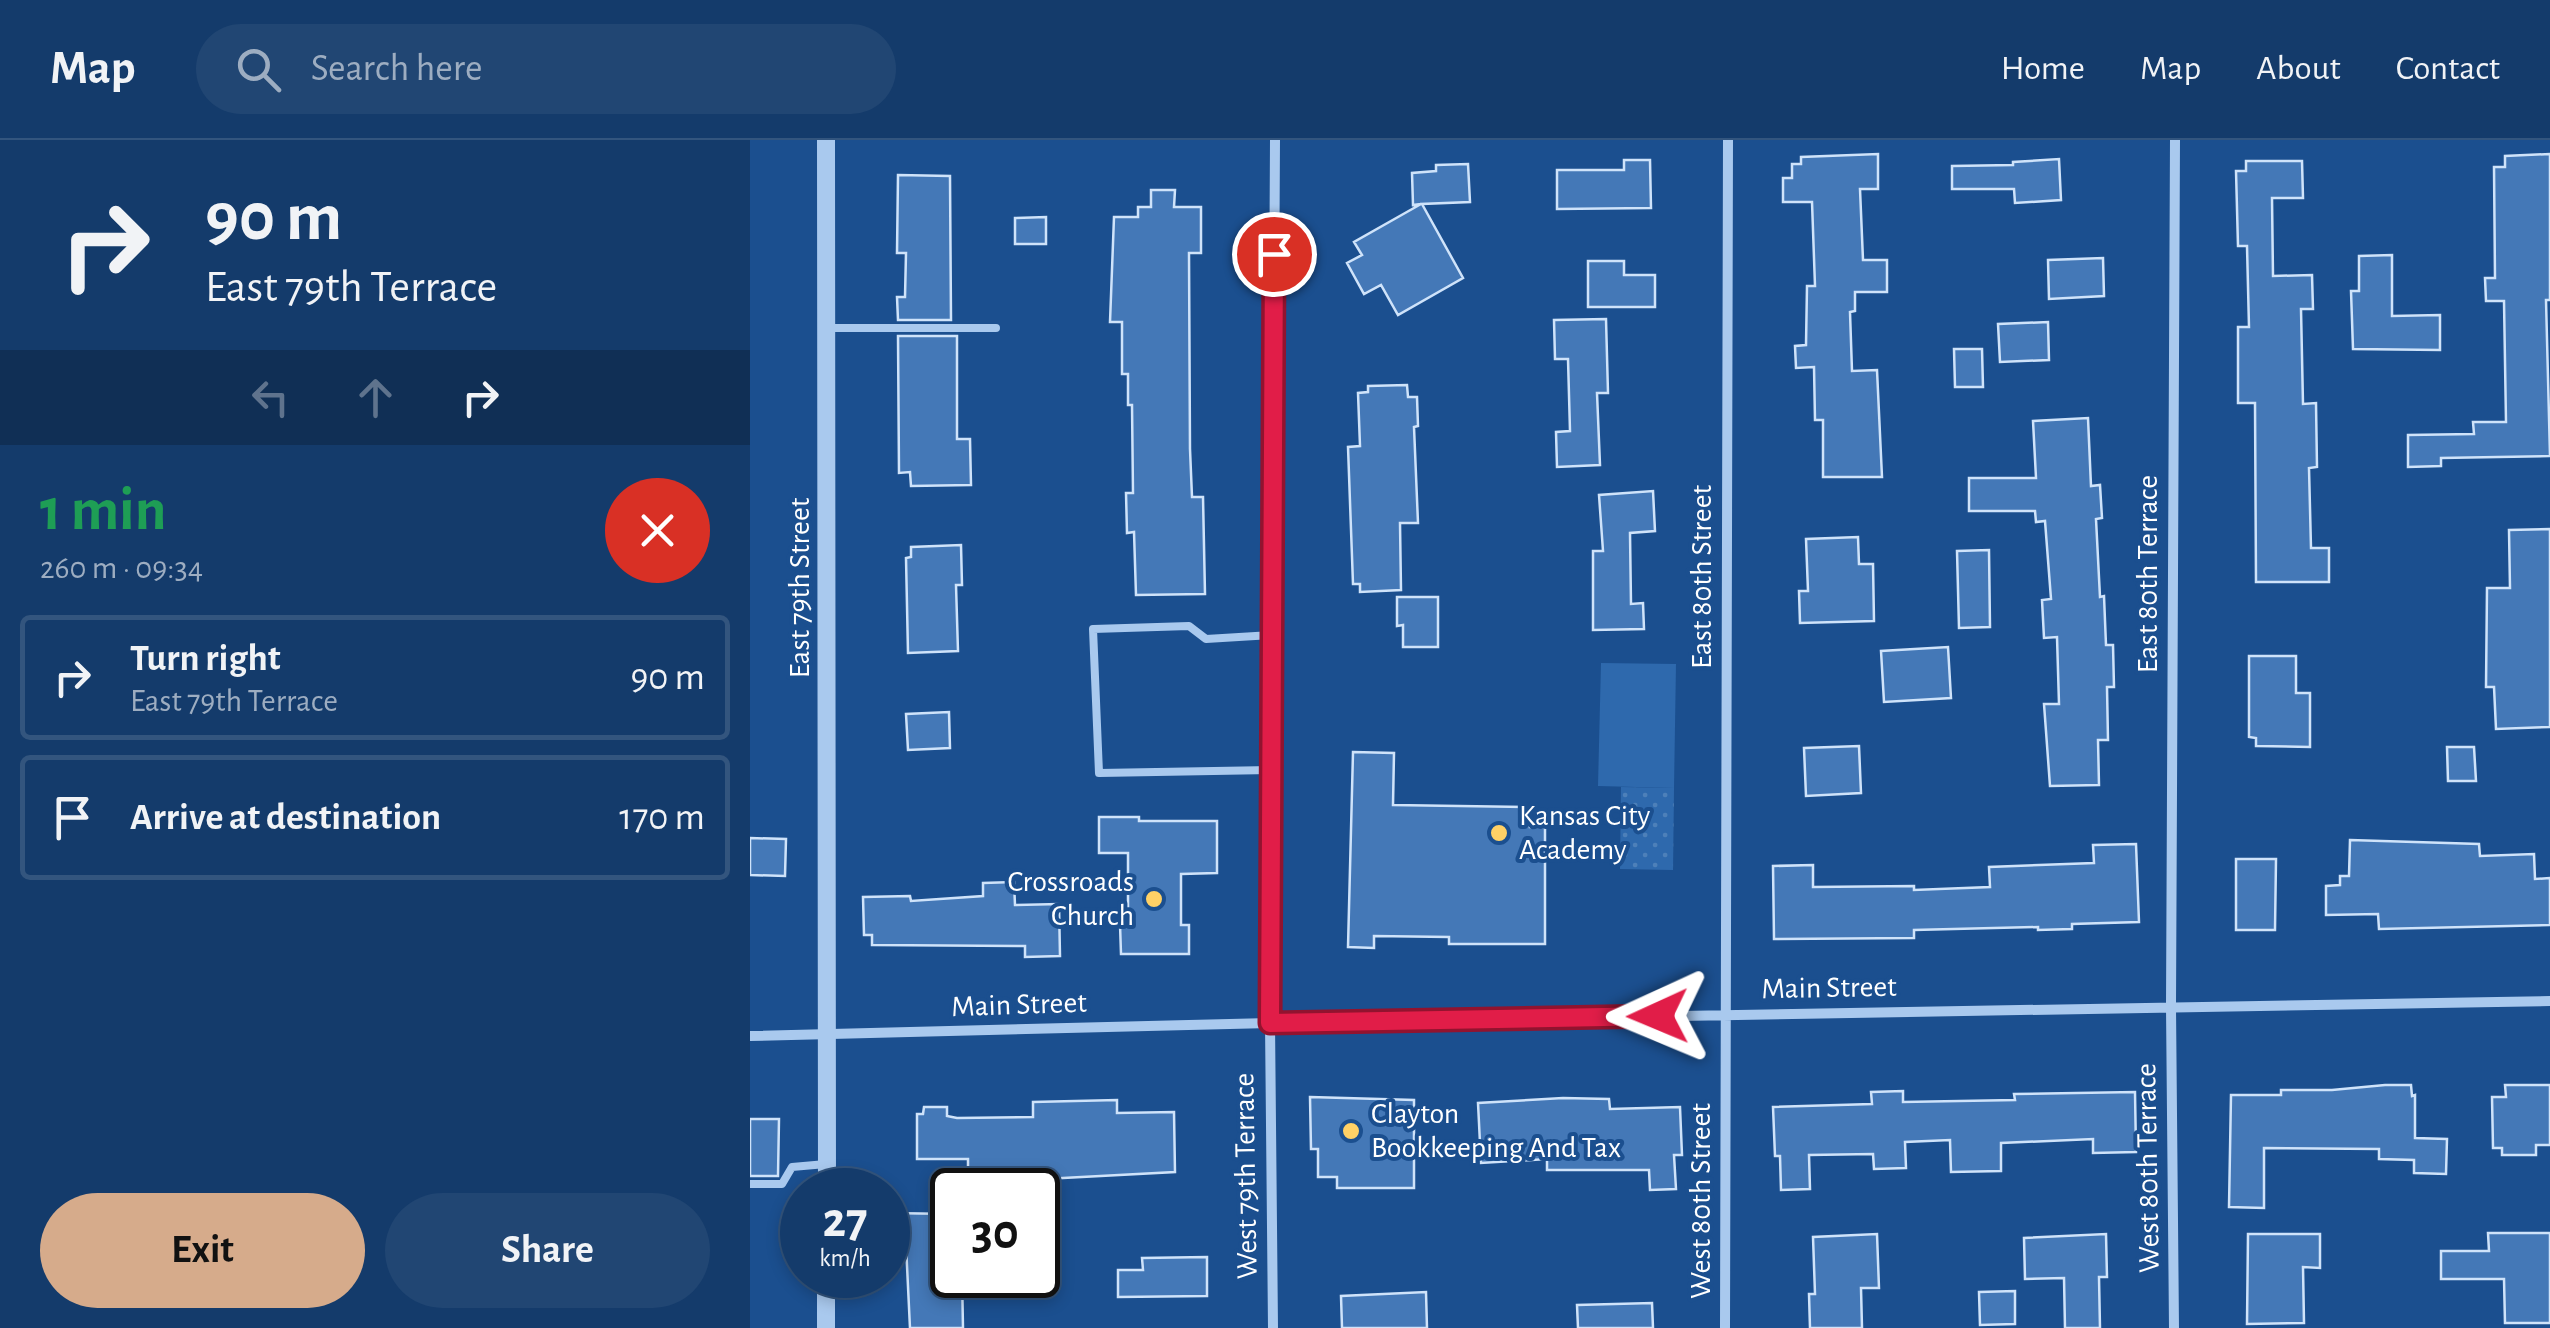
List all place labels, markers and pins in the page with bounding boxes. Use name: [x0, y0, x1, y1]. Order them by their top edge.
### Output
pin: [1232, 212, 1317, 297]
place label: Kansas City Academy: [1519, 801, 1651, 865]
marker: Kansas City Academy: [1488, 822, 1510, 844]
place label: Crossroads Church: [1008, 867, 1134, 931]
marker: Crossroads Church: [1143, 888, 1165, 910]
place label: Clayton Bookkeeping And Tax: [1371, 1099, 1621, 1163]
marker: Clayton Bookkeeping And Tax: [1340, 1120, 1362, 1142]

